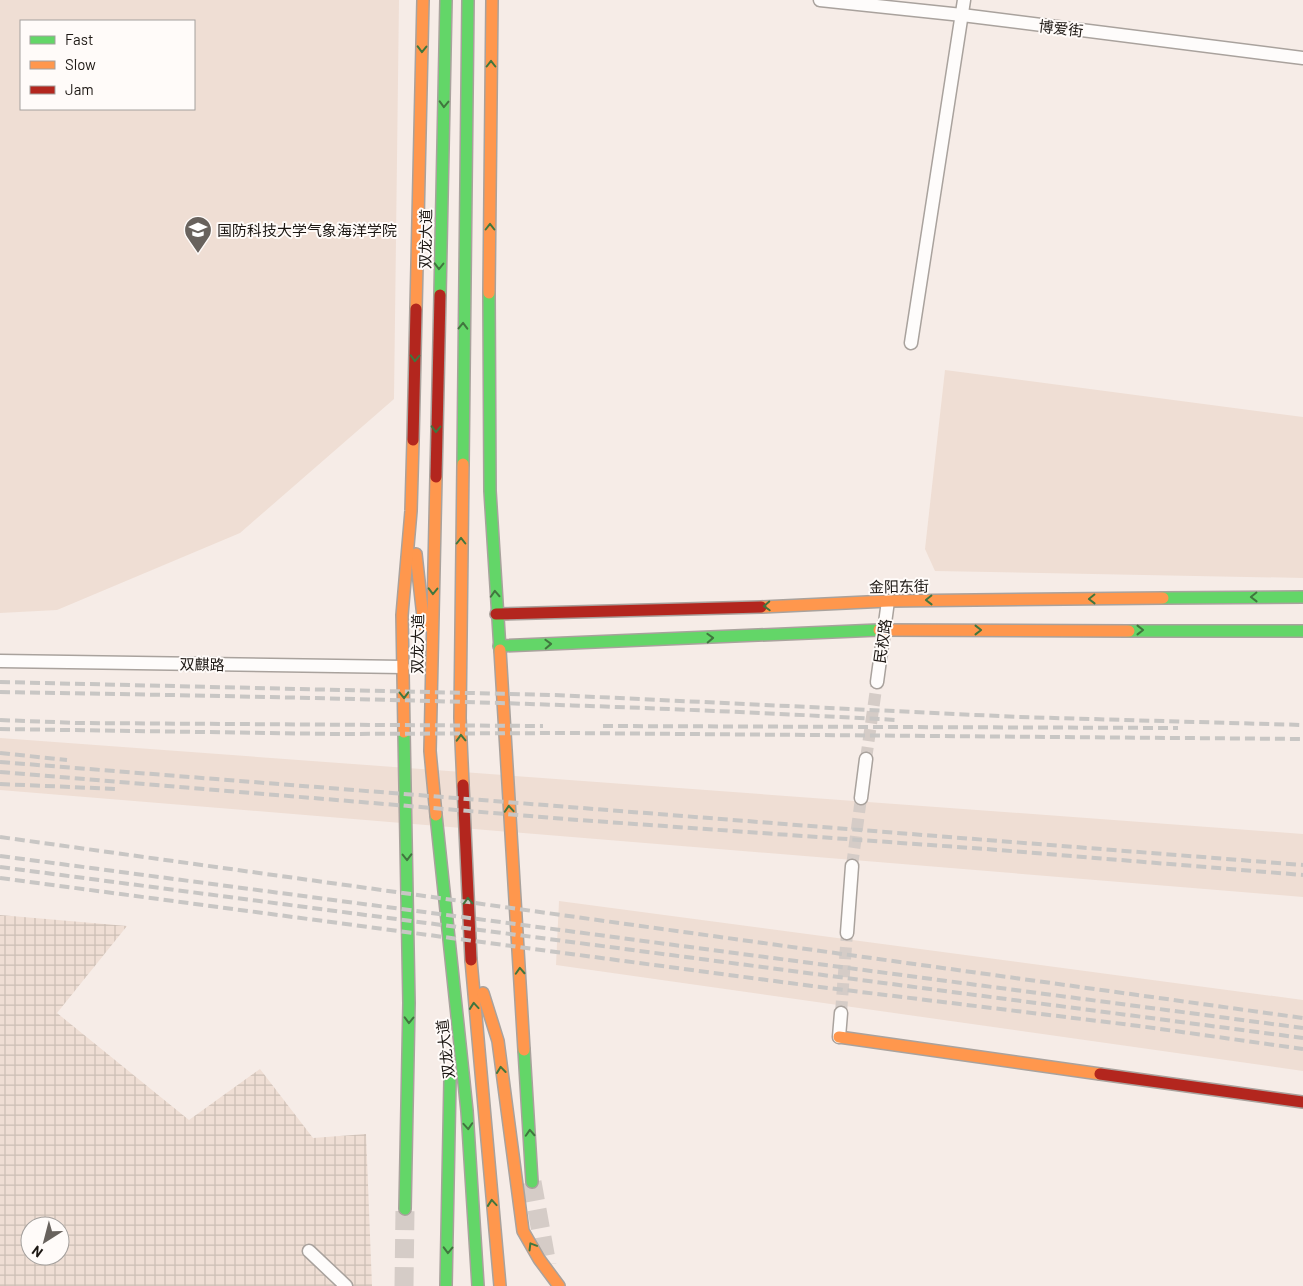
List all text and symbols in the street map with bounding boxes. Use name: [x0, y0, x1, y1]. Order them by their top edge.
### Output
street label: 博爱街: [1038, 16, 1084, 40]
legend: [20, 20, 195, 110]
text: Fast: [65, 30, 93, 48]
one-way arrow: [417, 45, 427, 53]
text: Slow: [65, 55, 96, 73]
one-way arrow: [486, 60, 496, 68]
text: Jam: [65, 80, 94, 98]
one-way arrow: [439, 100, 449, 108]
street label: 双龙大道: [415, 209, 435, 269]
school or university icon: 国防科技大学气象海洋学院: [183, 215, 213, 254]
place label: 国防科技大学气象海洋学院: [217, 221, 397, 239]
one-way arrow: [485, 222, 495, 230]
one-way arrow: [434, 262, 444, 270]
one-way arrow: [458, 321, 468, 329]
one-way arrow: [410, 354, 420, 362]
one-way arrow: [431, 425, 441, 433]
one-way arrow: [456, 536, 466, 544]
street label: 金阳东街: [869, 576, 929, 596]
one-way arrow: [428, 588, 438, 595]
one-way arrow: [490, 590, 501, 598]
one-way arrow: [1250, 592, 1258, 602]
one-way arrow: [1088, 594, 1096, 604]
one-way arrow: [925, 595, 933, 605]
one-way arrow: [763, 601, 770, 611]
street label: 双龙大道: [407, 614, 427, 674]
street label: 民权路: [870, 617, 894, 665]
one-way arrow: [974, 625, 982, 635]
one-way arrow: [1137, 625, 1145, 635]
one-way arrow: [707, 633, 715, 643]
one-way arrow: [544, 639, 552, 650]
street label: 双麒路: [179, 655, 225, 673]
one-way arrow: [399, 692, 409, 699]
one-way arrow: [455, 734, 466, 742]
one-way arrow: [504, 805, 515, 813]
one-way arrow: [402, 854, 412, 862]
one-way arrow: [462, 896, 473, 904]
one-way arrow: [514, 967, 525, 975]
one-way arrow: [469, 1002, 480, 1010]
one-way arrow: [404, 1016, 414, 1024]
street label: 双龙大道: [432, 1018, 458, 1080]
one-way arrow: [496, 1066, 507, 1074]
one-way arrow: [463, 1122, 474, 1130]
one-way arrow: [524, 1129, 535, 1137]
one-way arrow: [487, 1198, 498, 1206]
north arrow: [20, 1216, 70, 1266]
text: N: [28, 1242, 46, 1262]
one-way arrow: [528, 1243, 538, 1252]
one-way arrow: [443, 1246, 453, 1254]

